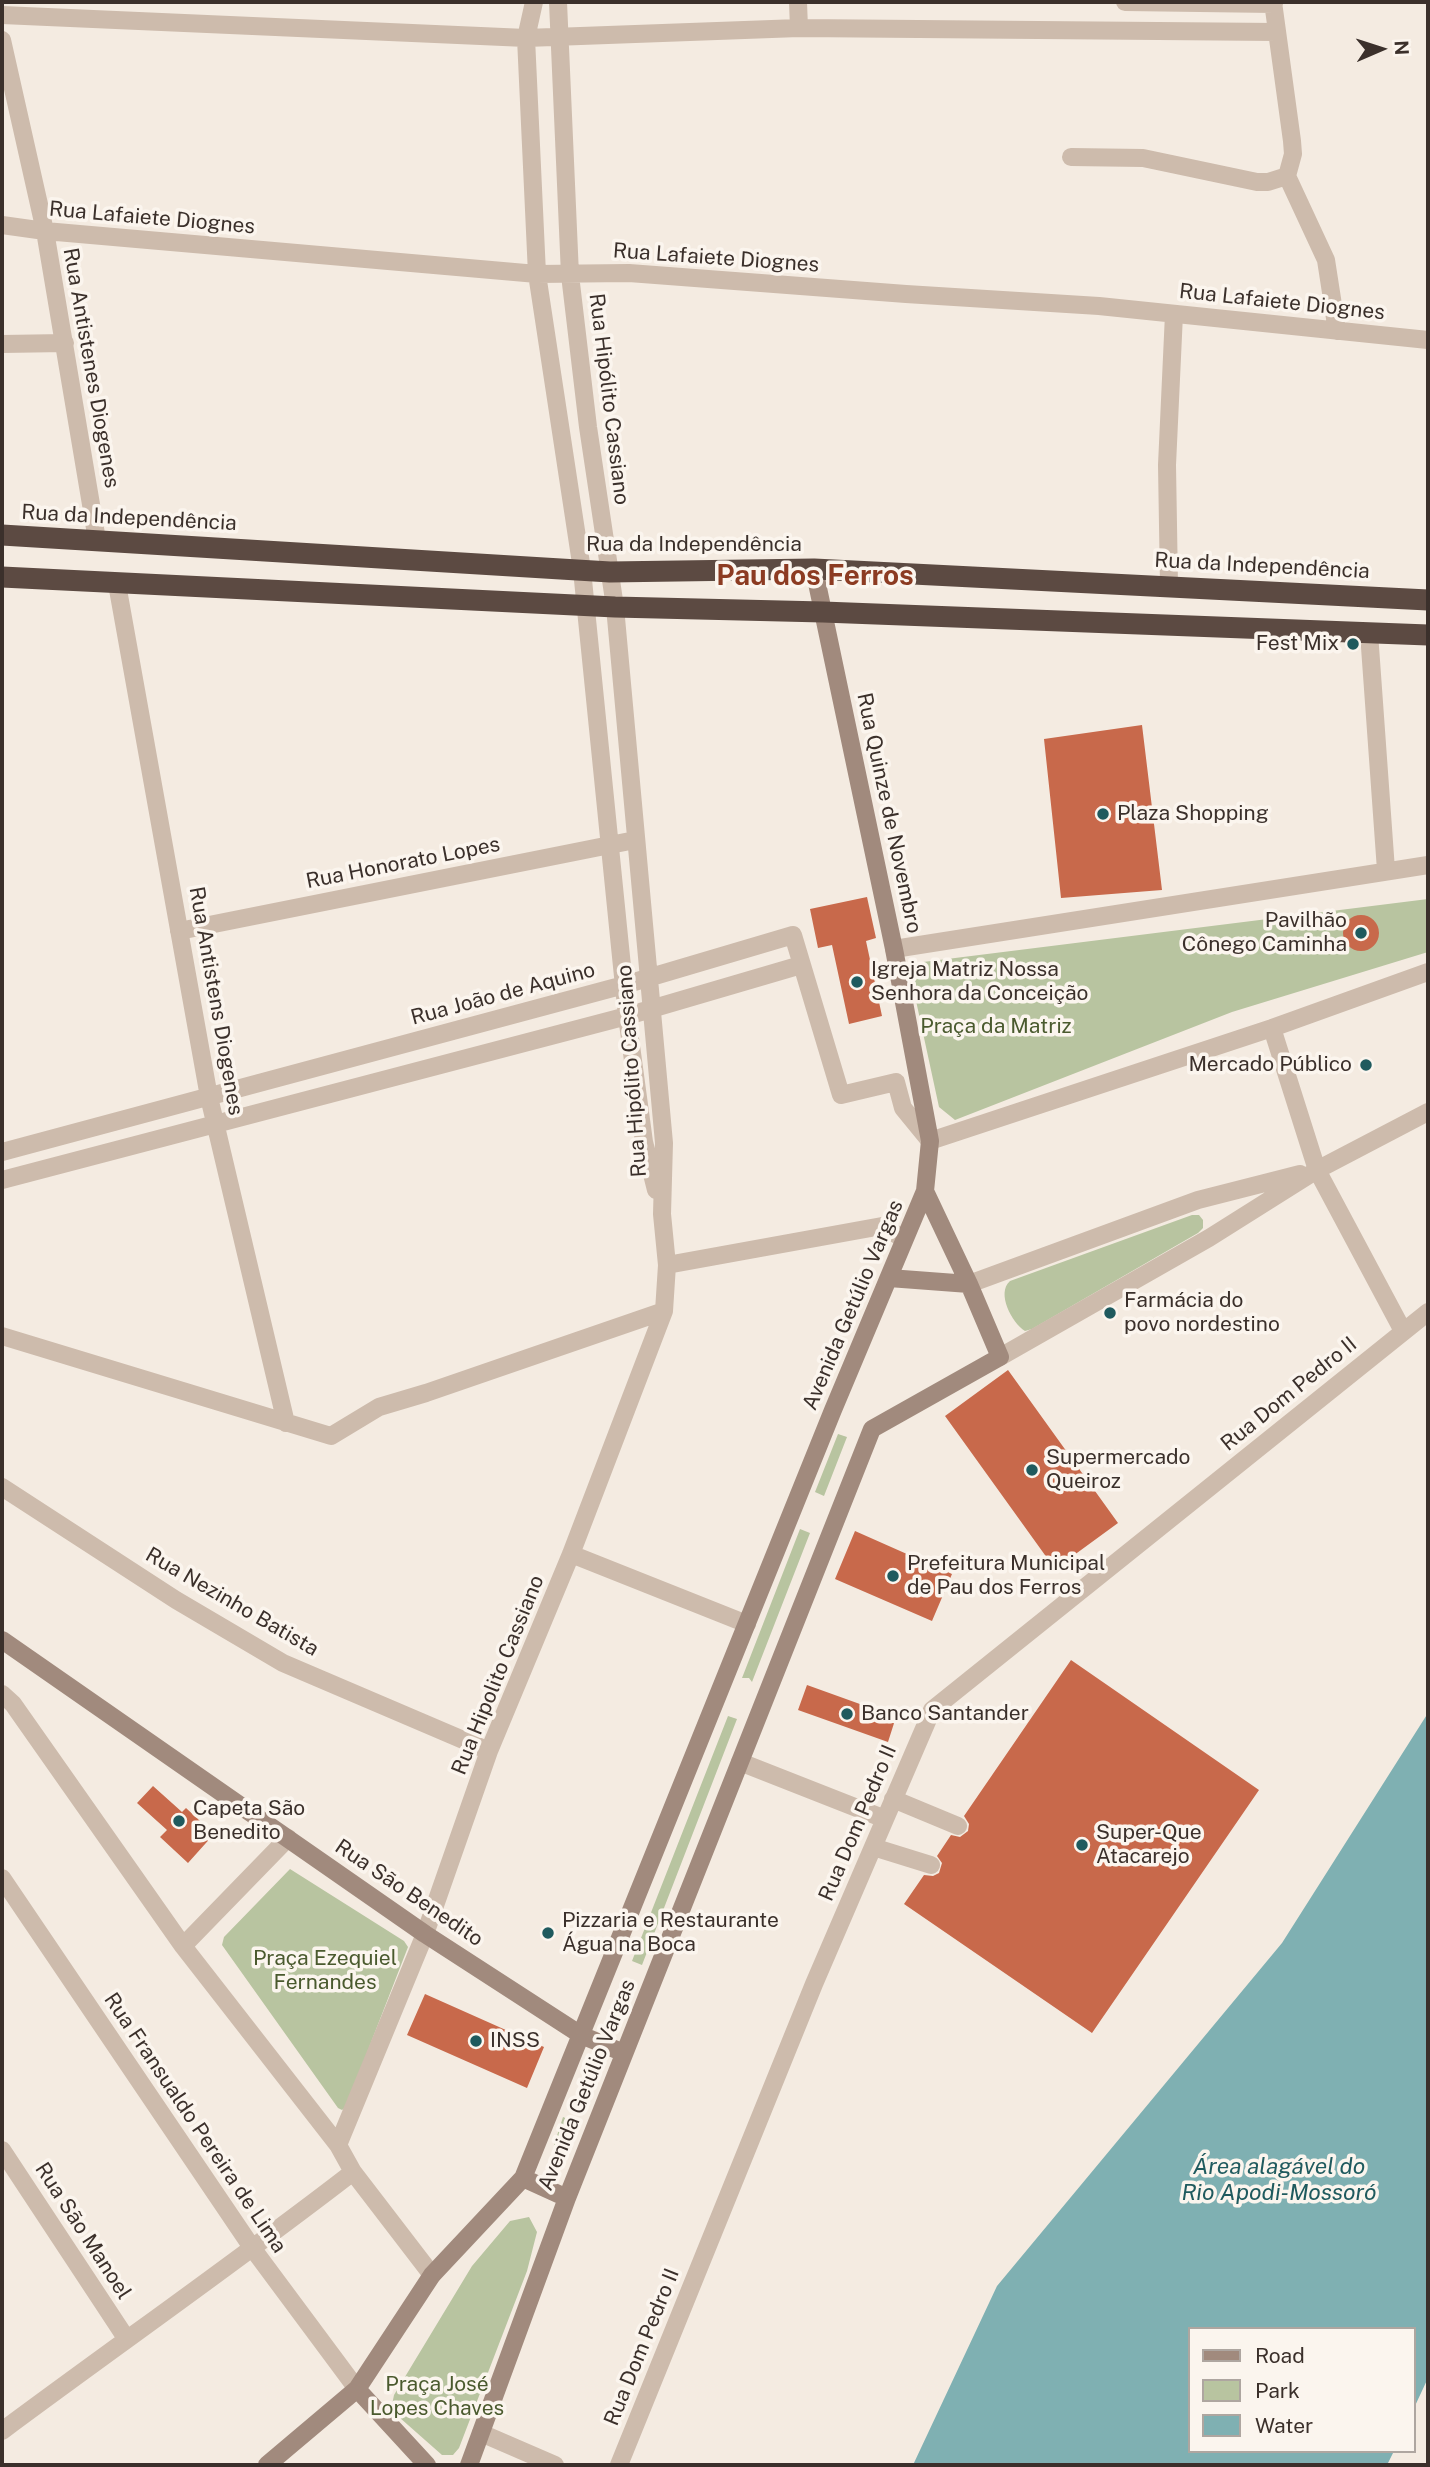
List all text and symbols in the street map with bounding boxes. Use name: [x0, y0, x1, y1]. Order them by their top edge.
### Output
north arrow: [1346, 14, 1416, 84]
text: N: [1391, 40, 1413, 56]
street label: Rua Lafaiete Diognes: [48, 196, 256, 240]
street label: Rua Lafaiete Diognes: [612, 238, 820, 278]
street label: Rua Antistenes Diogenes: [57, 246, 125, 490]
street label: Rua Lafaiete Diognes: [1178, 279, 1386, 325]
street label: Rua Hipólito Cassiano: [584, 292, 634, 506]
street label: Rua da Independência: [21, 500, 237, 536]
street label: Rua da Independência: [586, 532, 802, 558]
street label: Rua da Independência: [1154, 548, 1370, 584]
district label: Pau dos Ferros: [716, 559, 914, 593]
place label: Fest Mix: [1256, 631, 1339, 657]
marker: Fest Mix: [1345, 636, 1361, 652]
street label: Rua Quinze de Novembro: [851, 690, 927, 936]
place label: Plaza Shopping: [1117, 801, 1269, 827]
marker: Plaza Shopping: [1095, 806, 1111, 822]
street label: Rua Honorato Lopes: [304, 832, 502, 894]
street label: Rua Antistens Diogenes: [183, 885, 249, 1117]
place label: Pavilhão Cônego Caminha: [1182, 908, 1347, 958]
marker: Pavilhão Cônego Caminha: [1353, 925, 1369, 941]
street label: Rua João de Aquino: [408, 957, 598, 1031]
place label: Igreja Matriz Nossa Senhora da Conceição: [871, 957, 1088, 1007]
street label: Rua Hipólito Cassiano: [612, 964, 652, 1178]
marker: Igreja Matriz Nossa Senhora da Conceição: [849, 974, 865, 990]
park label: Praça da Matriz: [920, 1014, 1072, 1040]
place label: Mercado Público: [1188, 1052, 1352, 1078]
marker: Mercado Público: [1358, 1057, 1374, 1073]
street label: Avenida Getúlio Vargas: [797, 1196, 909, 1414]
place label: Farmácia do povo nordestino: [1124, 1288, 1280, 1338]
marker: Farmácia do povo nordestino: [1102, 1305, 1118, 1321]
street label: Rua Dom Pedro II: [1216, 1332, 1362, 1456]
place label: Supermercado Queiroz: [1046, 1445, 1190, 1495]
marker: Supermercado Queiroz: [1024, 1462, 1040, 1478]
street label: Rua Nezinho Batista: [141, 1542, 323, 1662]
place label: Prefeitura Municipal de Pau dos Ferros: [907, 1551, 1105, 1601]
marker: Prefeitura Municipal de Pau dos Ferros: [885, 1568, 901, 1584]
street label: Rua Hipolito Cassiano: [446, 1572, 550, 1778]
place label: Banco Santander: [861, 1701, 1029, 1727]
marker: Banco Santander: [839, 1706, 855, 1722]
street label: Rua Dom Pedro II: [814, 1741, 902, 1905]
place label: Capeta São Benedito: [193, 1796, 305, 1846]
marker: Capeta São Benedito: [171, 1813, 187, 1829]
place label: Super-Que Atacarejo: [1096, 1820, 1202, 1870]
street label: Rua São Benedito: [330, 1834, 488, 1952]
marker: Super-Que Atacarejo: [1074, 1837, 1090, 1853]
place label: Pizzaria e Restaurante Água na Boca: [562, 1908, 779, 1958]
marker: Pizzaria e Restaurante Água na Boca: [540, 1925, 556, 1941]
park label: Praça Ezequiel Fernandes: [253, 1946, 397, 1996]
street label: Avenida Getúlio Vargas: [533, 1976, 641, 2194]
street label: Rua Fransualdo Pereira de Lima: [98, 1988, 292, 2258]
place label: INSS: [490, 2028, 540, 2054]
marker: INSS: [468, 2033, 484, 2049]
water label: Área alagável do Rio Apodi-Mossoró: [1181, 2153, 1377, 2207]
street label: Rua São Manoel: [29, 2158, 137, 2304]
street label: Rua Dom Pedro II: [599, 2265, 685, 2429]
legend: [1188, 2327, 1416, 2453]
text: Road: [1255, 2343, 1305, 2368]
park label: Praça José Lopes Chaves: [370, 2372, 504, 2422]
text: Park: [1255, 2378, 1300, 2403]
text: Water: [1255, 2413, 1313, 2438]

